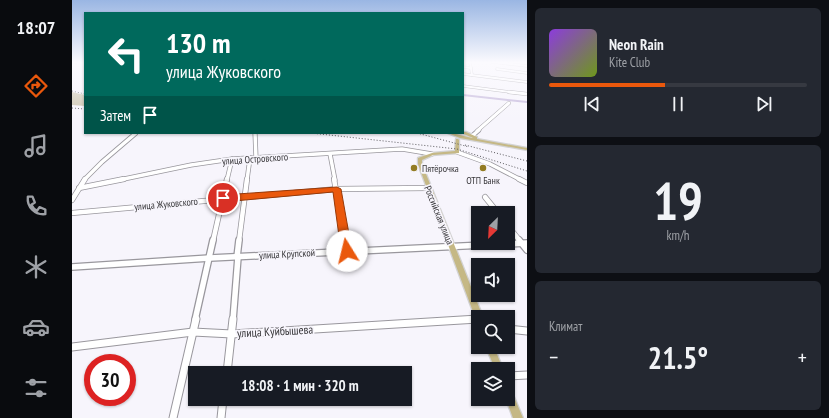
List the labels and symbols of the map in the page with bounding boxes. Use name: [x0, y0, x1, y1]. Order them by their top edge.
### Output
street label: улица Островского: [221, 150, 289, 168]
place label: Пятёрочка: [422, 162, 459, 175]
marker: Пятёрочка: [409, 163, 419, 173]
marker: ОТП Банк: [478, 163, 488, 173]
place label: ОТП Банк: [466, 174, 500, 187]
pin: [206, 181, 240, 215]
street label: Российская улица: [421, 184, 457, 246]
street label: улица Жуковского: [134, 195, 198, 213]
north arrow: [471, 206, 515, 250]
position arrow: [326, 230, 368, 272]
street label: улица Крупской: [259, 246, 315, 262]
street label: улица Куйбышева: [237, 322, 314, 340]
speed limit sign: 30: [84, 354, 136, 406]

